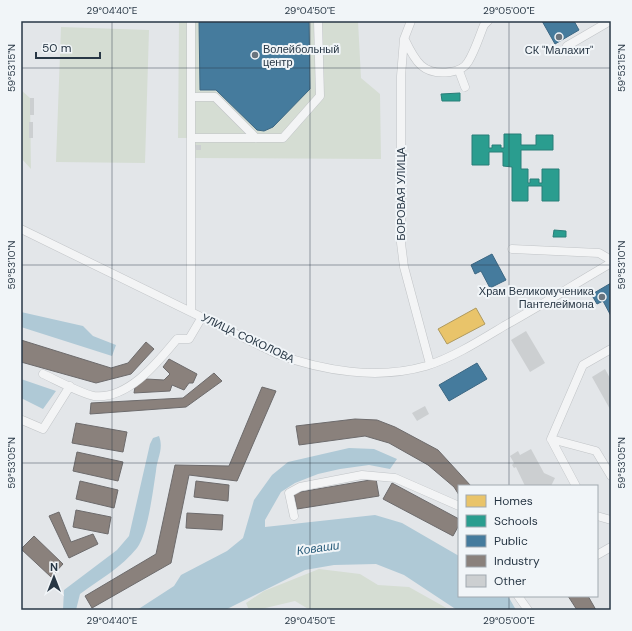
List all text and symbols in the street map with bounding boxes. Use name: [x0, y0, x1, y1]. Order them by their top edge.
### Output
text: 29°04'40"E: [87, 4, 138, 17]
text: 29°04'50"E: [284, 4, 336, 17]
text: 29°05'00"E: [483, 4, 535, 17]
marker: СК "Малахит": [554, 32, 564, 42]
scale bar: [36, 34, 100, 60]
text: 50 m: [42, 40, 71, 56]
place label: Волейбольный центр: [263, 42, 339, 69]
place label: СК "Малахит": [525, 43, 593, 57]
text: 59°53'15"N: [5, 44, 18, 92]
text: 59°53'15"N: [615, 44, 628, 92]
marker: Волейбольный центр: [250, 50, 260, 60]
street label: БОРОВАЯ УЛИЦА: [394, 146, 408, 241]
text: 59°53'10"N: [5, 240, 18, 289]
text: 59°53'10"N: [615, 240, 628, 289]
place label: Храм Великомученика Пантелеймона: [479, 284, 595, 311]
marker: Храм Великомученика Пантелеймона: [597, 292, 607, 302]
street label: УЛИЦА СОКОЛОВА: [199, 310, 297, 366]
text: 59°53'05"N: [5, 437, 18, 489]
text: 59°53'05"N: [615, 437, 628, 489]
legend: [458, 485, 598, 597]
text: Homes: [494, 493, 533, 509]
text: Schools: [494, 513, 538, 529]
text: Public: [494, 533, 528, 549]
water label: Коваши: [296, 537, 341, 559]
text: Industry: [494, 553, 540, 569]
north arrow: [34, 557, 74, 597]
text: N: [50, 560, 58, 574]
text: Other: [494, 573, 527, 589]
text: 29°04'40"E: [87, 614, 138, 627]
text: 29°04'50"E: [284, 614, 336, 627]
text: 29°05'00"E: [483, 614, 535, 627]

